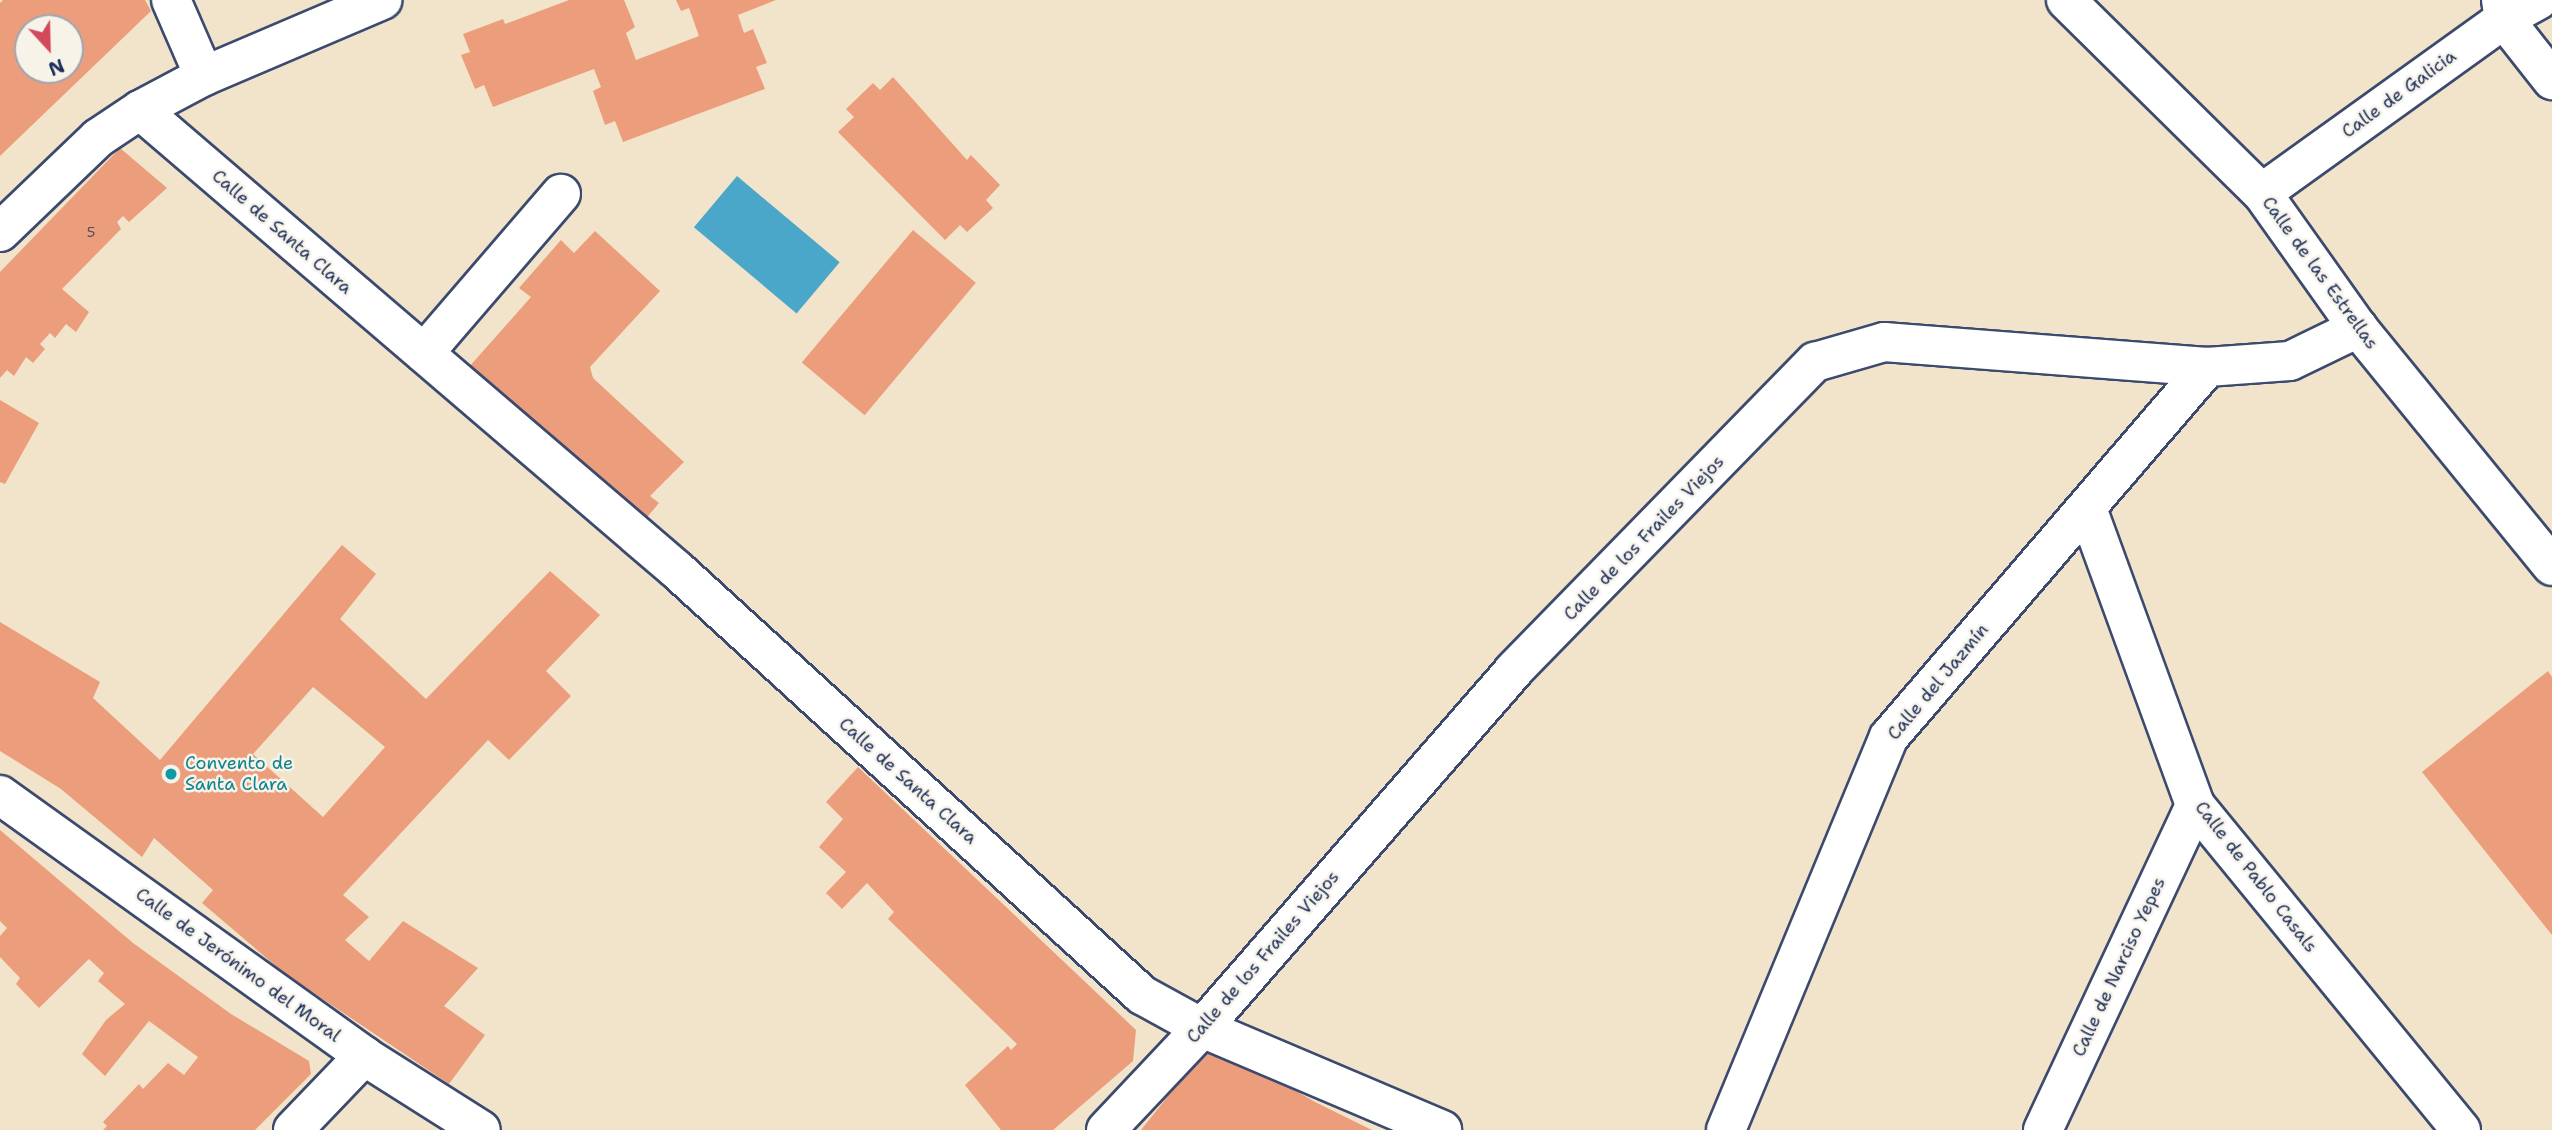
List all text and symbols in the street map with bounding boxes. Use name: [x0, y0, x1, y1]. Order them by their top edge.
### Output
north arrow: [14, 14, 84, 84]
street label: Calle de Galicia: [2338, 45, 2460, 143]
text: N: [45, 53, 68, 81]
street label: Calle de Santa Clara: [207, 165, 357, 299]
street label: Calle de las Estrellas: [2257, 192, 2383, 354]
house number: 5: [87, 224, 95, 240]
street label: Calle de los Frailes Viejos: [1559, 451, 1729, 625]
street label: Calle del Jazmín: [1883, 619, 1993, 745]
street label: Calle de Santa Clara: [834, 713, 982, 849]
place label: Convento de Santa Clara: [185, 753, 293, 796]
marker: Convento de Santa Clara: [163, 766, 179, 782]
street label: Calle de Pablo Casals: [2190, 797, 2322, 957]
street label: Calle de los Frailes Viejos: [1182, 866, 1344, 1048]
street label: Calle de Narciso Yepes: [2068, 874, 2170, 1060]
street label: Calle de Jerónimo del Moral: [131, 883, 345, 1047]

